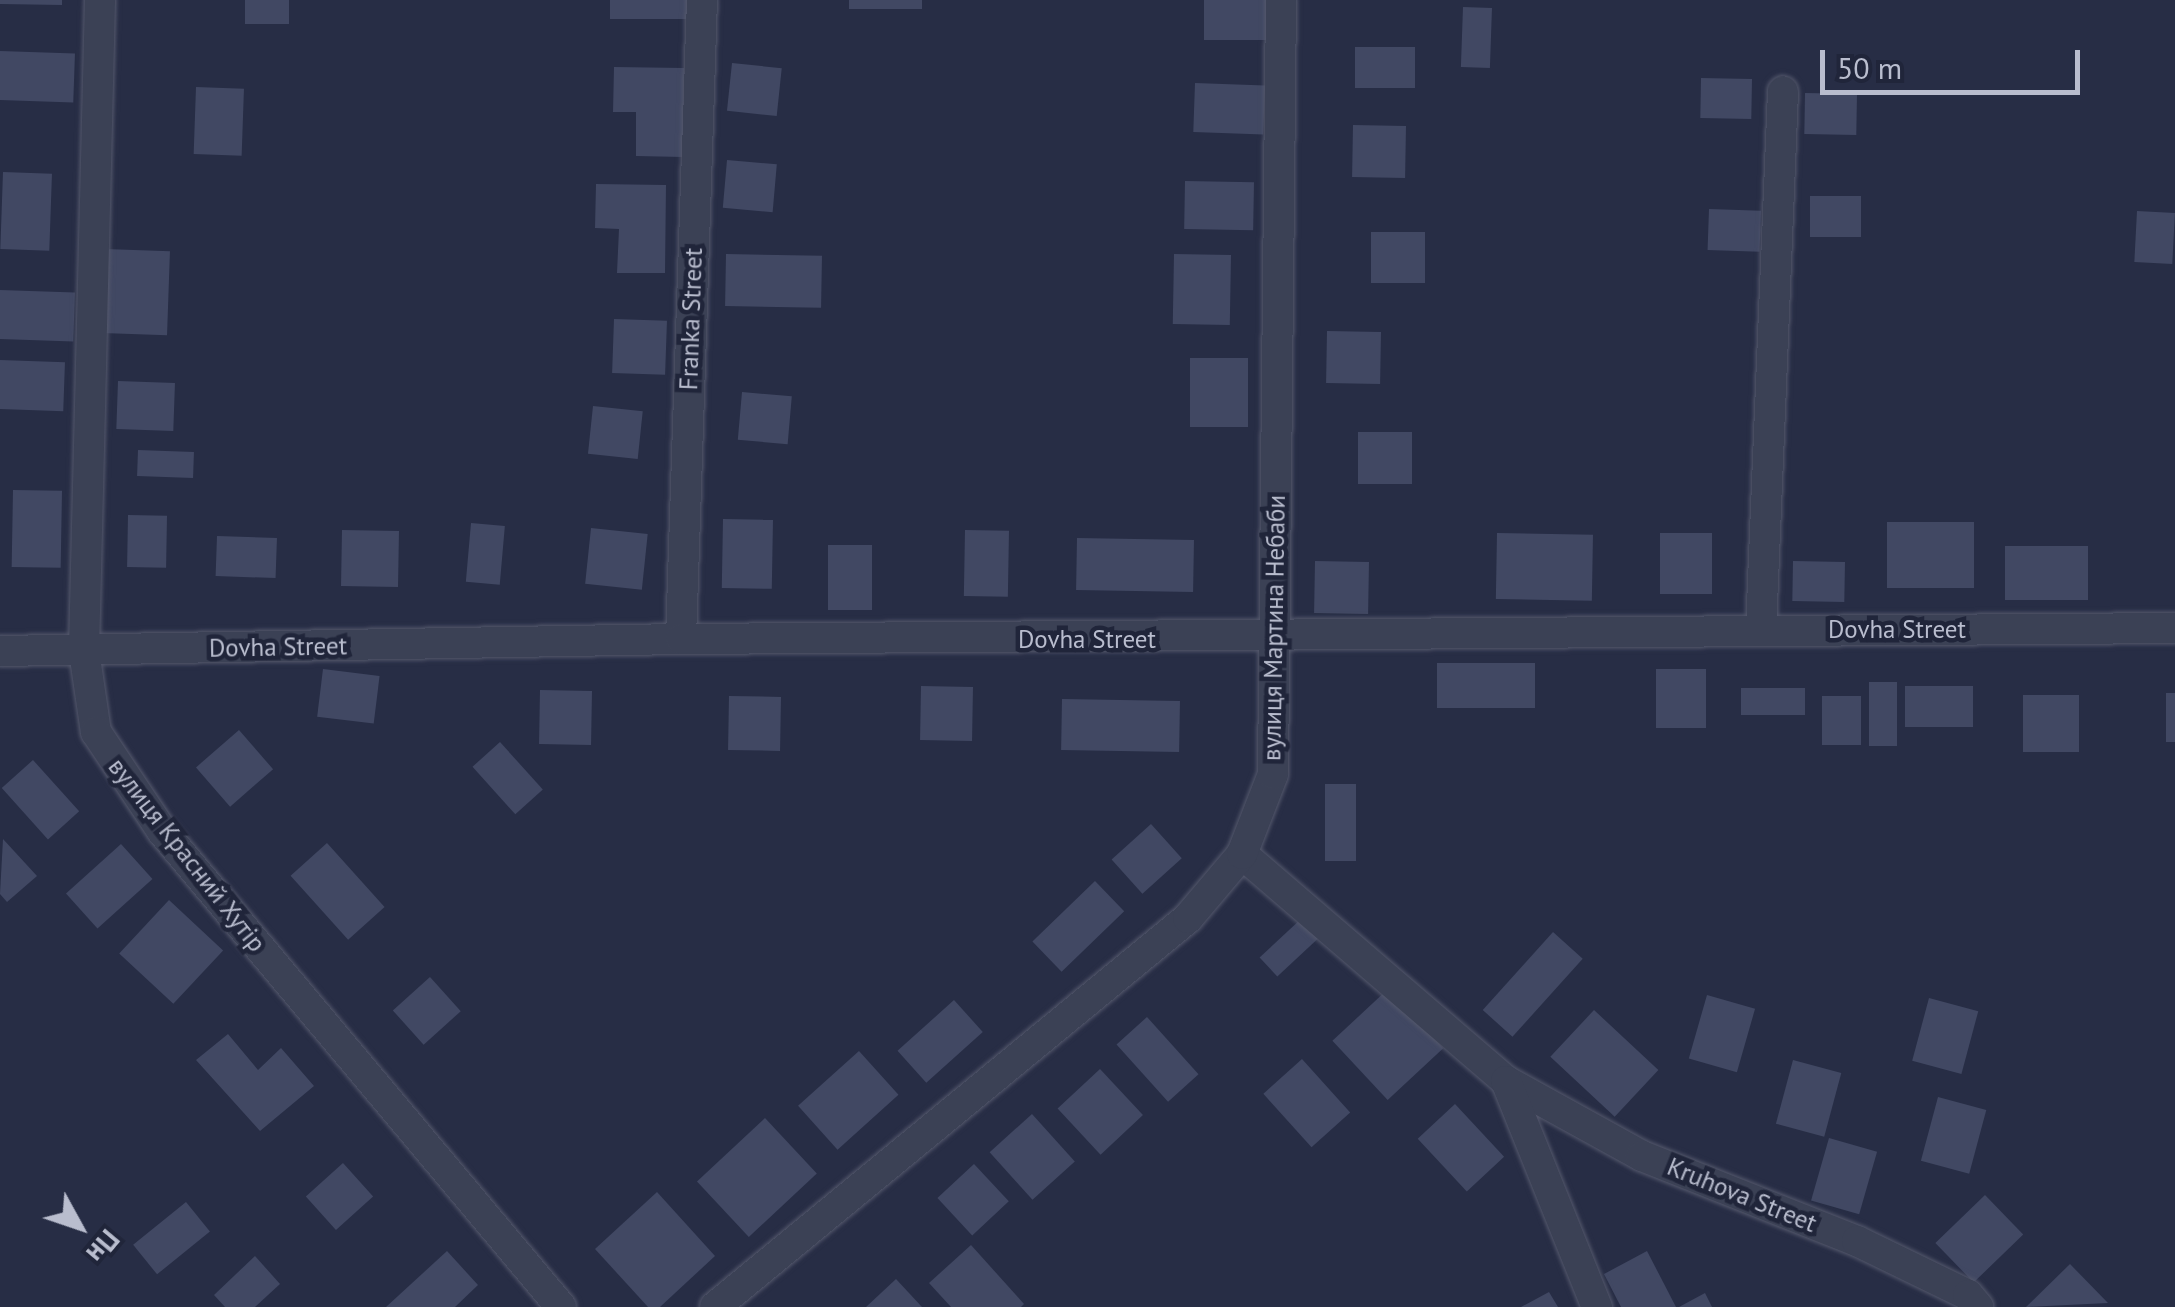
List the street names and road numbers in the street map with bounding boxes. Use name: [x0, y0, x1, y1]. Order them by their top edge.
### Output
street label: Franka Street: [674, 247, 708, 391]
street label: вулиця Мартина Небаби: [1257, 495, 1291, 761]
street label: Dovha Street: [1828, 614, 1966, 644]
street label: Dovha Street: [1018, 624, 1156, 654]
street label: Dovha Street: [209, 631, 347, 663]
street label: вулиця Красний Хутір: [102, 752, 272, 958]
street label: Kruhova Street: [1663, 1151, 1821, 1239]

